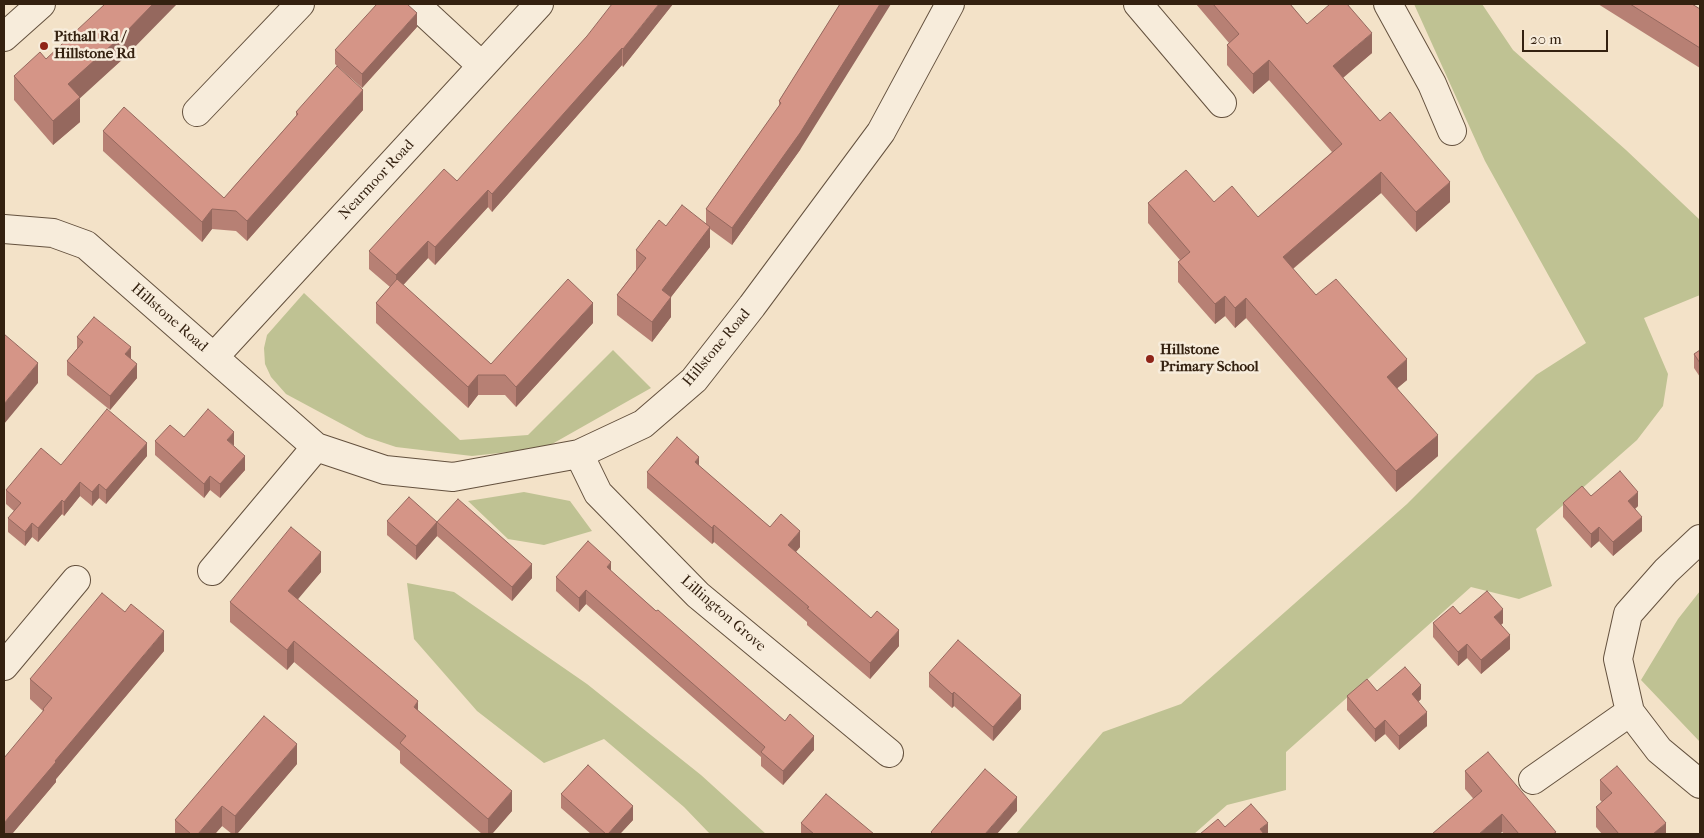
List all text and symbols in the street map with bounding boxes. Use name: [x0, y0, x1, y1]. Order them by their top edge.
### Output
scale bar: [1524, 20, 1610, 52]
place label: Pithall Rd / Hillstone Rd: [54, 28, 135, 63]
text: 20 m: [1530, 30, 1562, 48]
marker: Pithall Rd / Hillstone Rd: [38, 40, 50, 52]
street label: Nearmoor Road: [336, 136, 418, 224]
street label: Hillstone Road: [127, 280, 211, 356]
street label: Hillstone Road: [679, 306, 755, 390]
place label: Hillstone Primary School: [1160, 341, 1259, 376]
marker: Hillstone Primary School: [1144, 353, 1156, 365]
street label: Lillington Grove: [677, 572, 769, 656]

